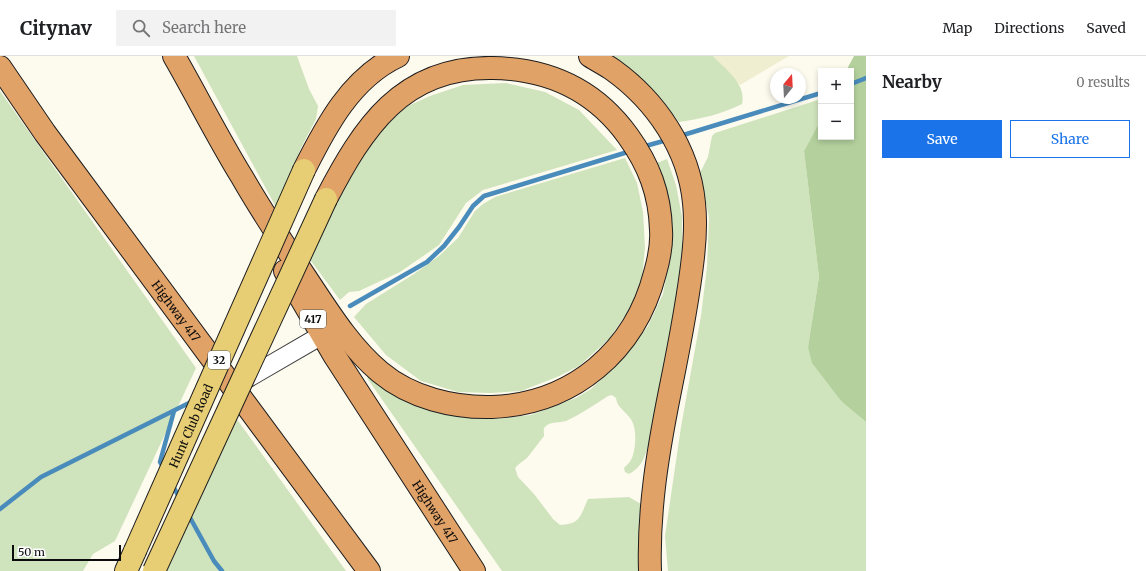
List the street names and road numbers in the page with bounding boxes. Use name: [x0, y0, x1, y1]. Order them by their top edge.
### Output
street label: Highway 417: [149, 277, 204, 344]
road number: 417: [300, 310, 326, 328]
road number: 32: [208, 351, 230, 369]
street label: Hunt Club Road: [165, 382, 216, 470]
street label: Highway 417: [410, 477, 462, 546]

